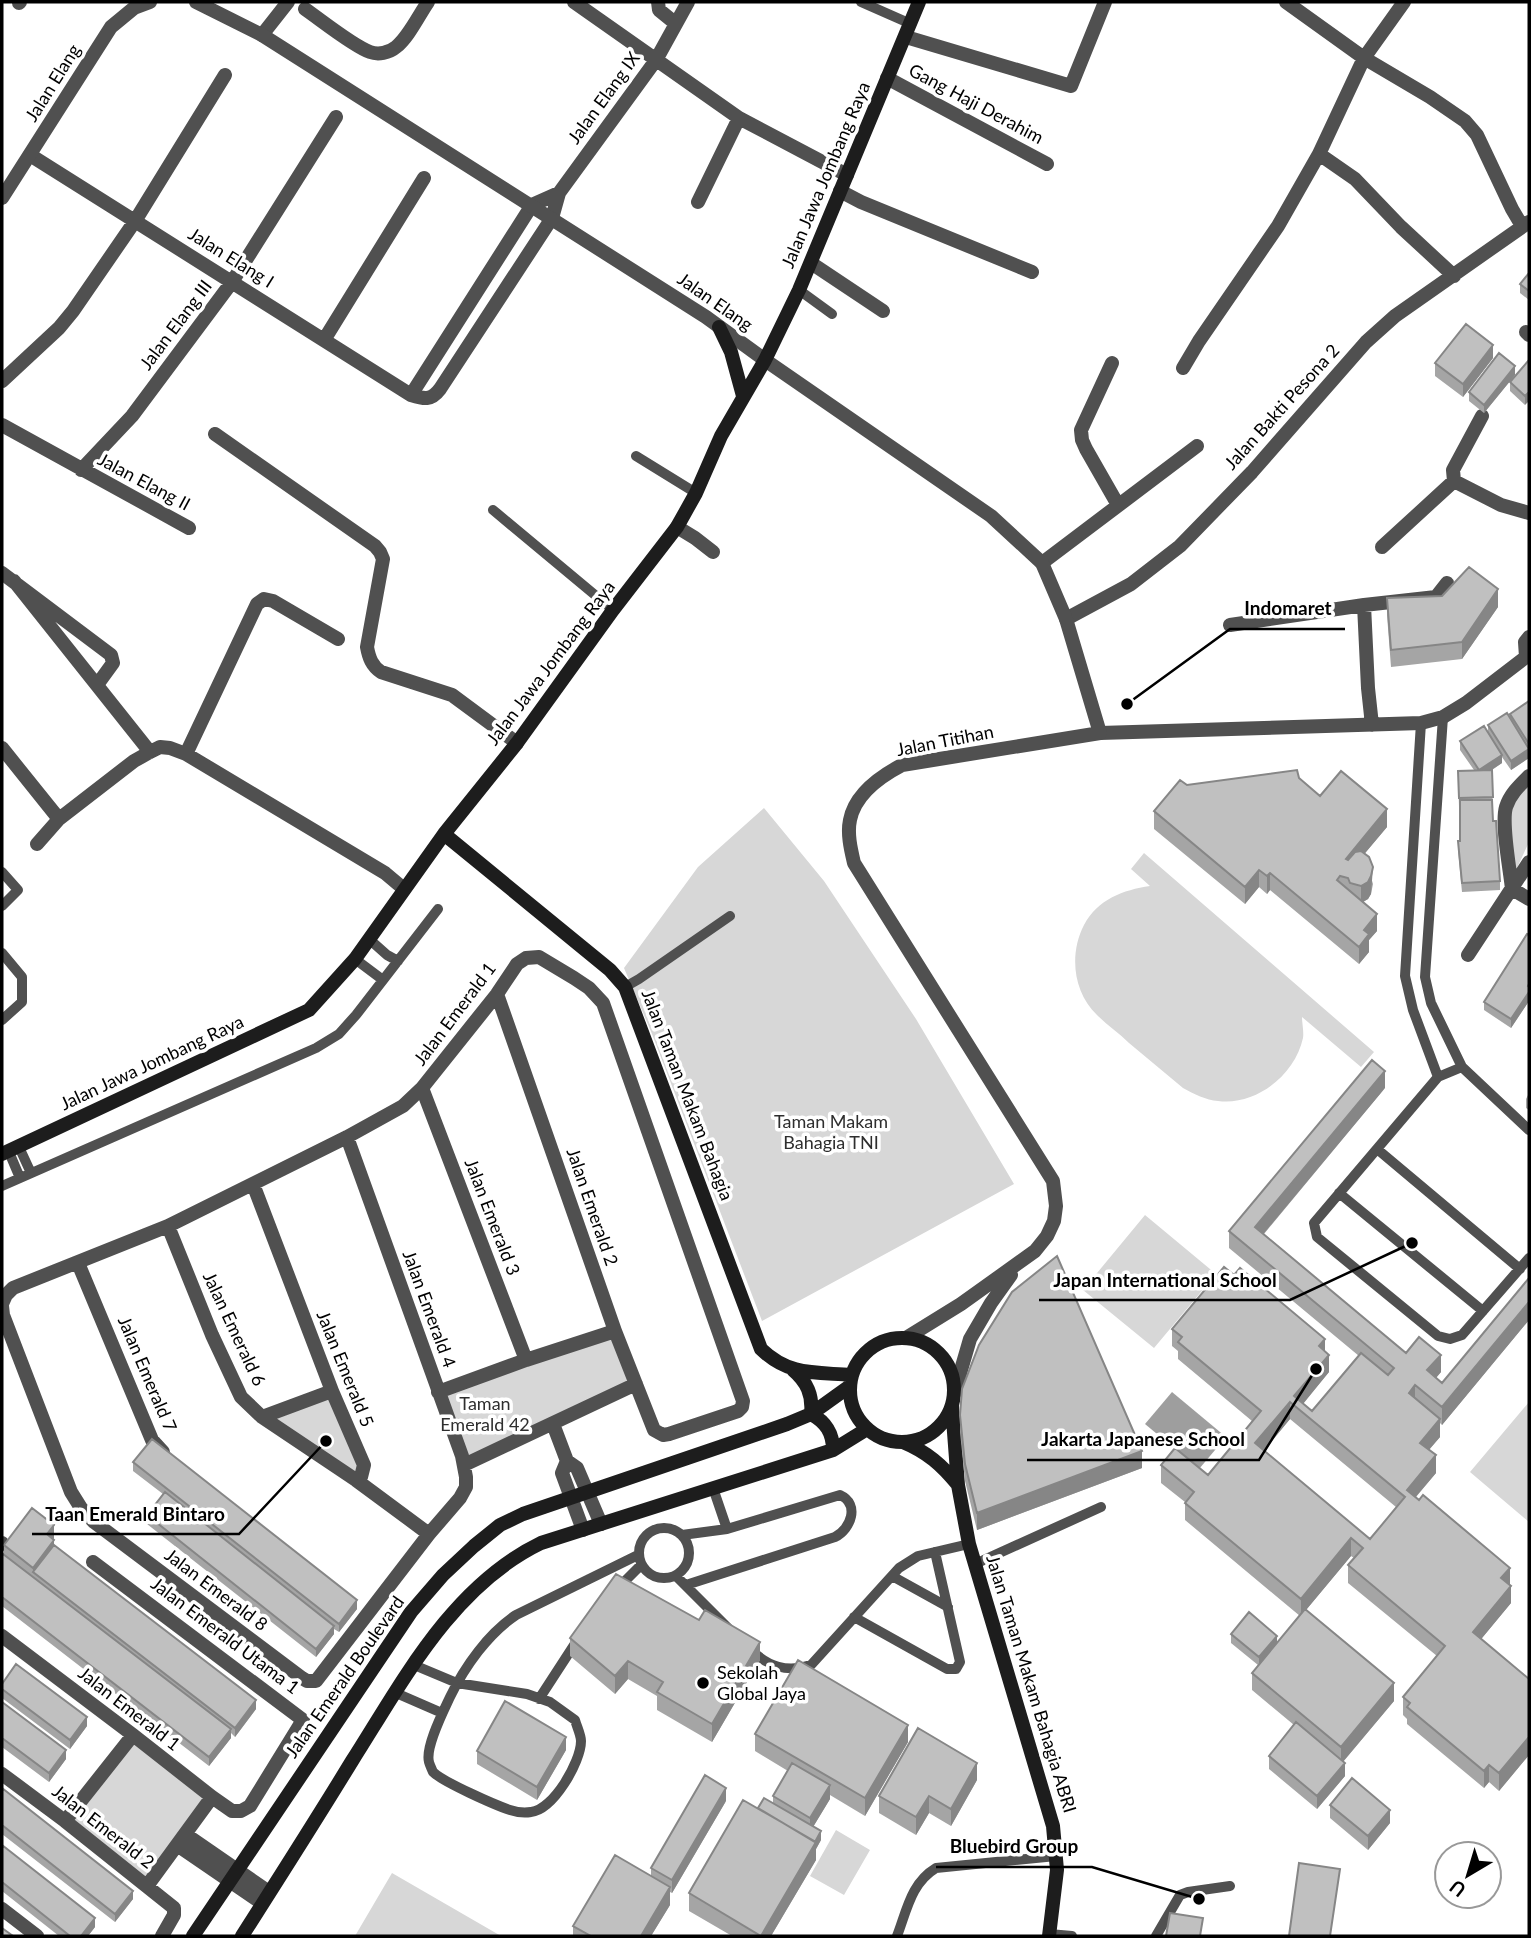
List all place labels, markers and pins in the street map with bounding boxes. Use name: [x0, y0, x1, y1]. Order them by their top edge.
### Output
callout: Indomaret: [1230, 589, 1345, 629]
callout: Japan International School: [1039, 1260, 1290, 1300]
callout: Jakarta Japanese School: [1027, 1420, 1259, 1460]
callout: Taan Emerald Bintaro: [32, 1494, 239, 1534]
place label: Sekolah Global Jaya: [717, 1661, 806, 1704]
marker: Sekolah Global Jaya: [695, 1675, 711, 1691]
callout: Bluebird Group: [936, 1827, 1092, 1867]

